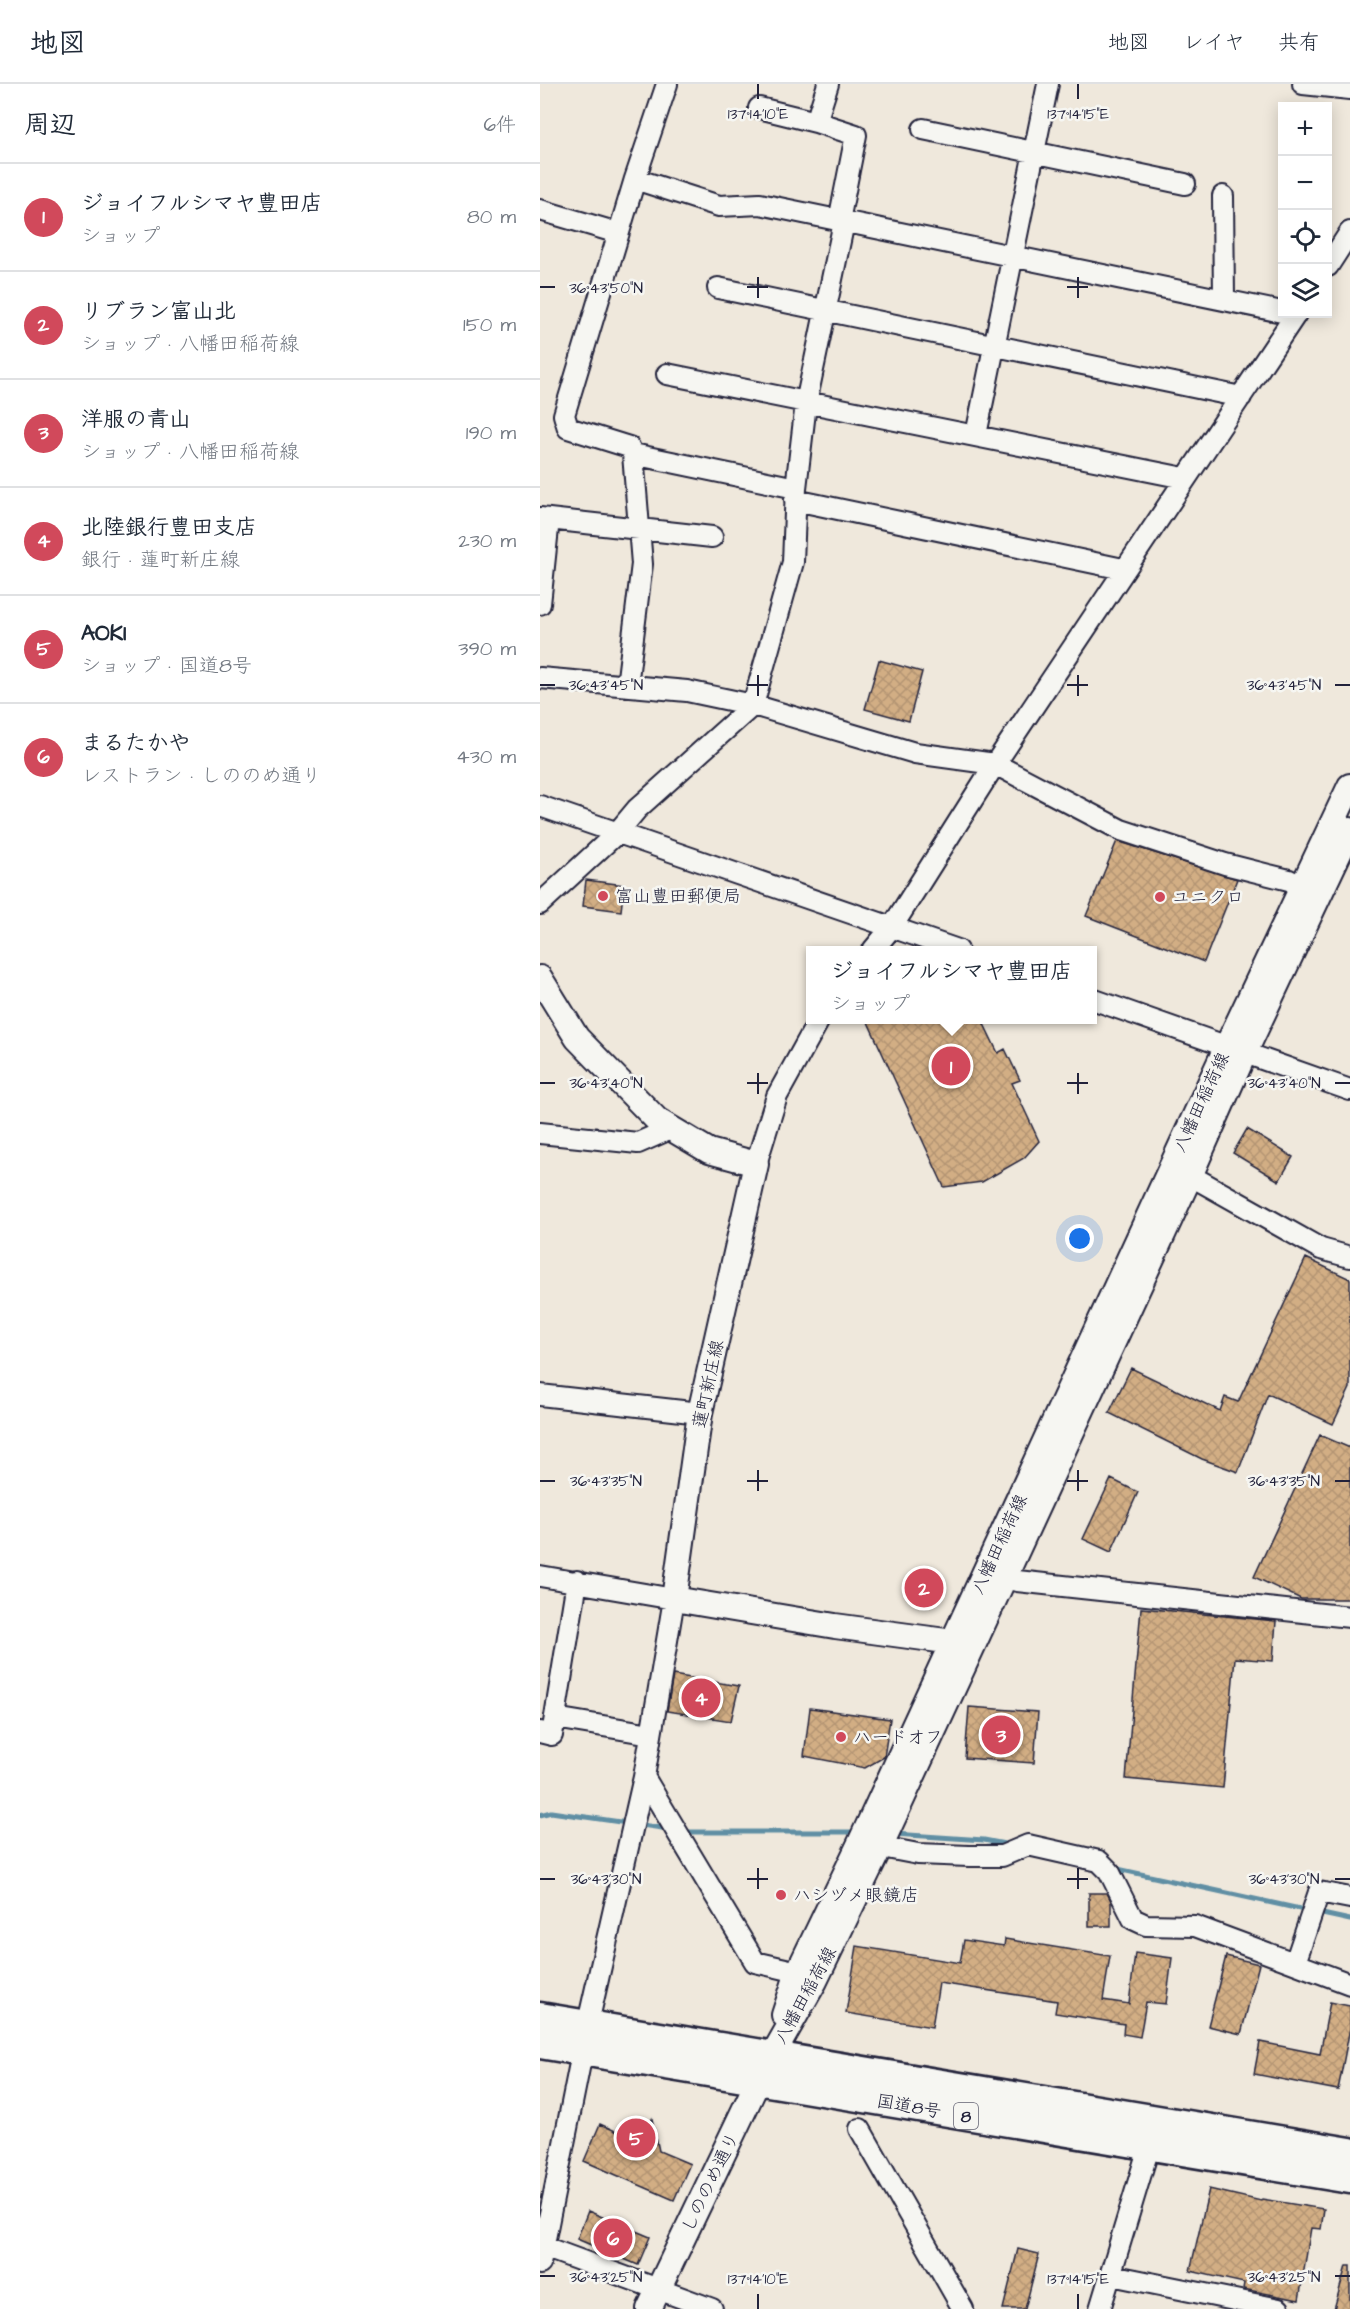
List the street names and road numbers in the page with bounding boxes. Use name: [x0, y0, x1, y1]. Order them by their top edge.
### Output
street label: 八幡田稲荷線: [1167, 1048, 1236, 1156]
street label: 蓮町新庄線: [687, 1337, 730, 1431]
street label: 八幡田稲荷線: [965, 1490, 1034, 1598]
street label: 八幡田稲荷線: [768, 1942, 843, 2049]
street label: 国道8号: [874, 2088, 943, 2125]
road number: 8: [954, 2103, 978, 2129]
street label: しののめ通り: [676, 2128, 745, 2236]

